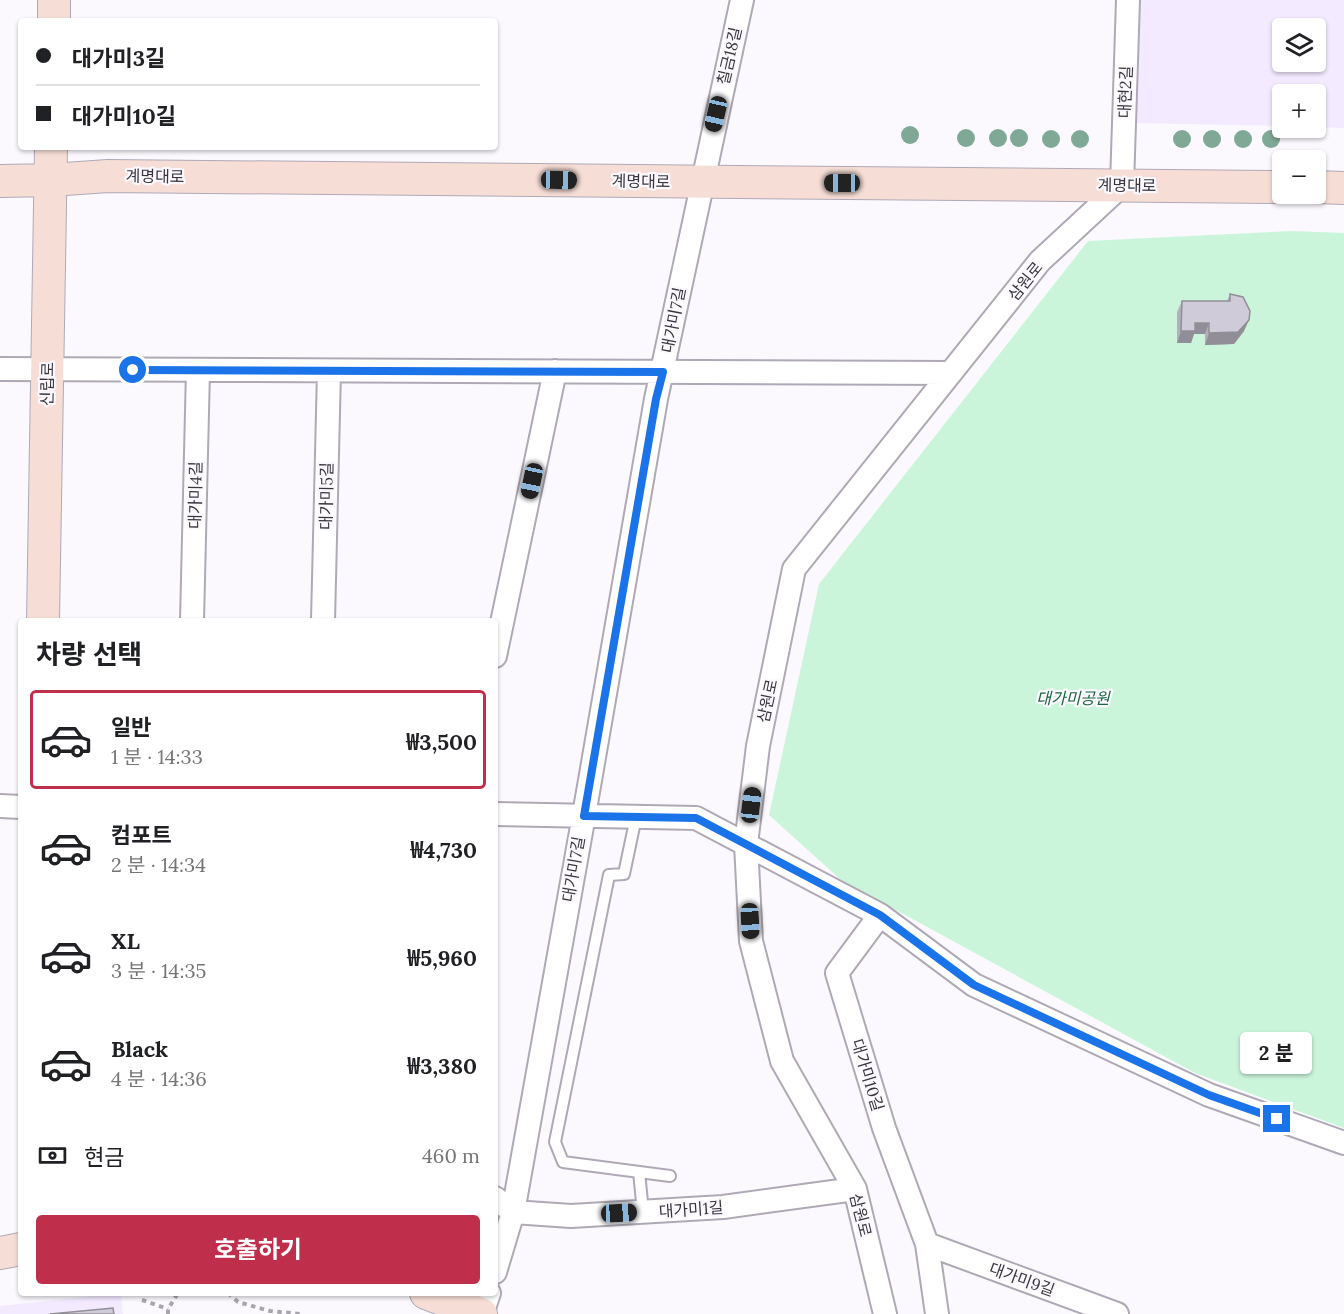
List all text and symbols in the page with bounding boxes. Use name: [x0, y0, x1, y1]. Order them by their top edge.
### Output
map controls: [1272, 18, 1326, 204]
button: layers: [1272, 18, 1326, 72]
street label: 칠금18길: [713, 25, 745, 87]
text: 대가미3길: [72, 44, 165, 72]
street label: 대현2길: [1114, 65, 1136, 119]
button: +: [1272, 84, 1326, 138]
car: [703, 94, 729, 134]
text: 대가미10길: [72, 102, 176, 130]
button: −: [1272, 150, 1326, 204]
street label: 계명대로: [125, 165, 185, 187]
street label: 계명대로: [611, 170, 671, 192]
car: [541, 171, 577, 189]
car: [824, 174, 860, 192]
street label: 계명대로: [1097, 174, 1157, 196]
street label: 삼원로: [1003, 257, 1047, 304]
street label: 대가미7길: [657, 286, 689, 354]
route start: [119, 356, 146, 383]
street label: 신립로: [37, 361, 57, 406]
street label: 대가미4길: [184, 461, 206, 529]
street label: 대가미5길: [315, 462, 337, 530]
car: [519, 462, 545, 500]
text: 차량 선택: [36, 637, 142, 671]
street label: 삼원로: [753, 677, 781, 725]
park label: 대가미공원: [1036, 688, 1111, 708]
icon: car: [39, 713, 93, 767]
text: 일반: [111, 713, 151, 741]
text: ₩3,500: [406, 728, 477, 756]
text: 1 분 · 14:33: [111, 744, 203, 769]
car: [740, 786, 762, 824]
icon: car: [39, 821, 93, 875]
text: 컴포트: [111, 821, 172, 849]
street label: 대가미7길: [557, 835, 589, 903]
text: ₩4,730: [410, 836, 477, 864]
text: 2 분 · 14:34: [111, 852, 206, 877]
car: [740, 903, 760, 939]
text: XL: [111, 927, 140, 955]
icon: car: [39, 929, 93, 983]
text: ₩5,960: [407, 944, 477, 972]
text: 3 분 · 14:35: [111, 958, 206, 983]
callout: 2 분: [1241, 1032, 1313, 1074]
text: Black: [111, 1035, 168, 1063]
street label: 대가미10길: [848, 1036, 888, 1114]
icon: car: [39, 1037, 93, 1091]
text: 2 분: [1259, 1040, 1293, 1065]
text: ₩3,380: [407, 1052, 477, 1080]
text: 4 분 · 14:36: [111, 1066, 207, 1091]
route end: [1263, 1105, 1290, 1132]
icon: cash: [36, 1139, 69, 1172]
text: 현금: [84, 1143, 124, 1171]
text: 460 m: [422, 1143, 480, 1168]
street label: 삼원로: [846, 1191, 876, 1239]
street label: 대가미1길: [658, 1197, 724, 1221]
car: [601, 1203, 637, 1223]
button: 호출하기: [36, 1215, 480, 1284]
street label: 대가미9길: [987, 1258, 1057, 1300]

